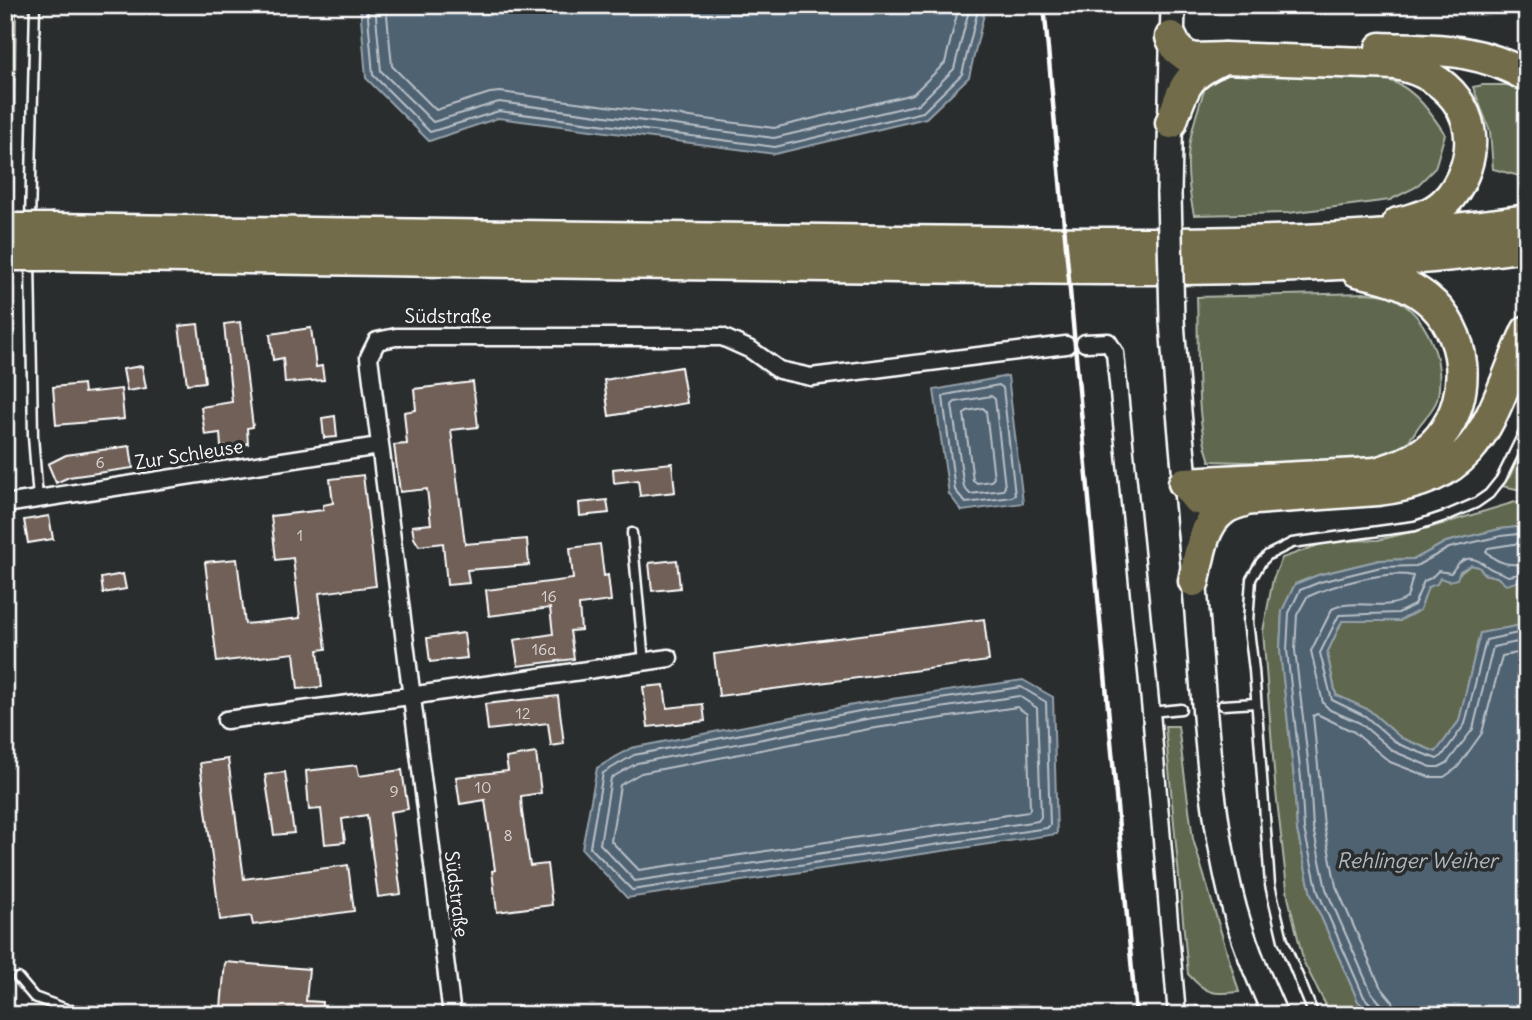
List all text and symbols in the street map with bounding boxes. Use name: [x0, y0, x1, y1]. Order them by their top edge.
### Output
street label: Südstraße: [405, 304, 491, 328]
street label: Zur Schleuse: [133, 434, 245, 474]
house number: 6: [95, 452, 105, 472]
house number: 1: [297, 525, 303, 545]
house number: 16: [541, 586, 557, 606]
house number: 16a: [532, 639, 556, 659]
house number: 12: [515, 703, 531, 723]
house number: 10: [475, 777, 491, 797]
house number: 9: [389, 781, 399, 801]
house number: 8: [503, 825, 513, 845]
water label: Rehlinger Weiher: [1337, 847, 1500, 874]
street label: Südstraße: [440, 849, 474, 939]

